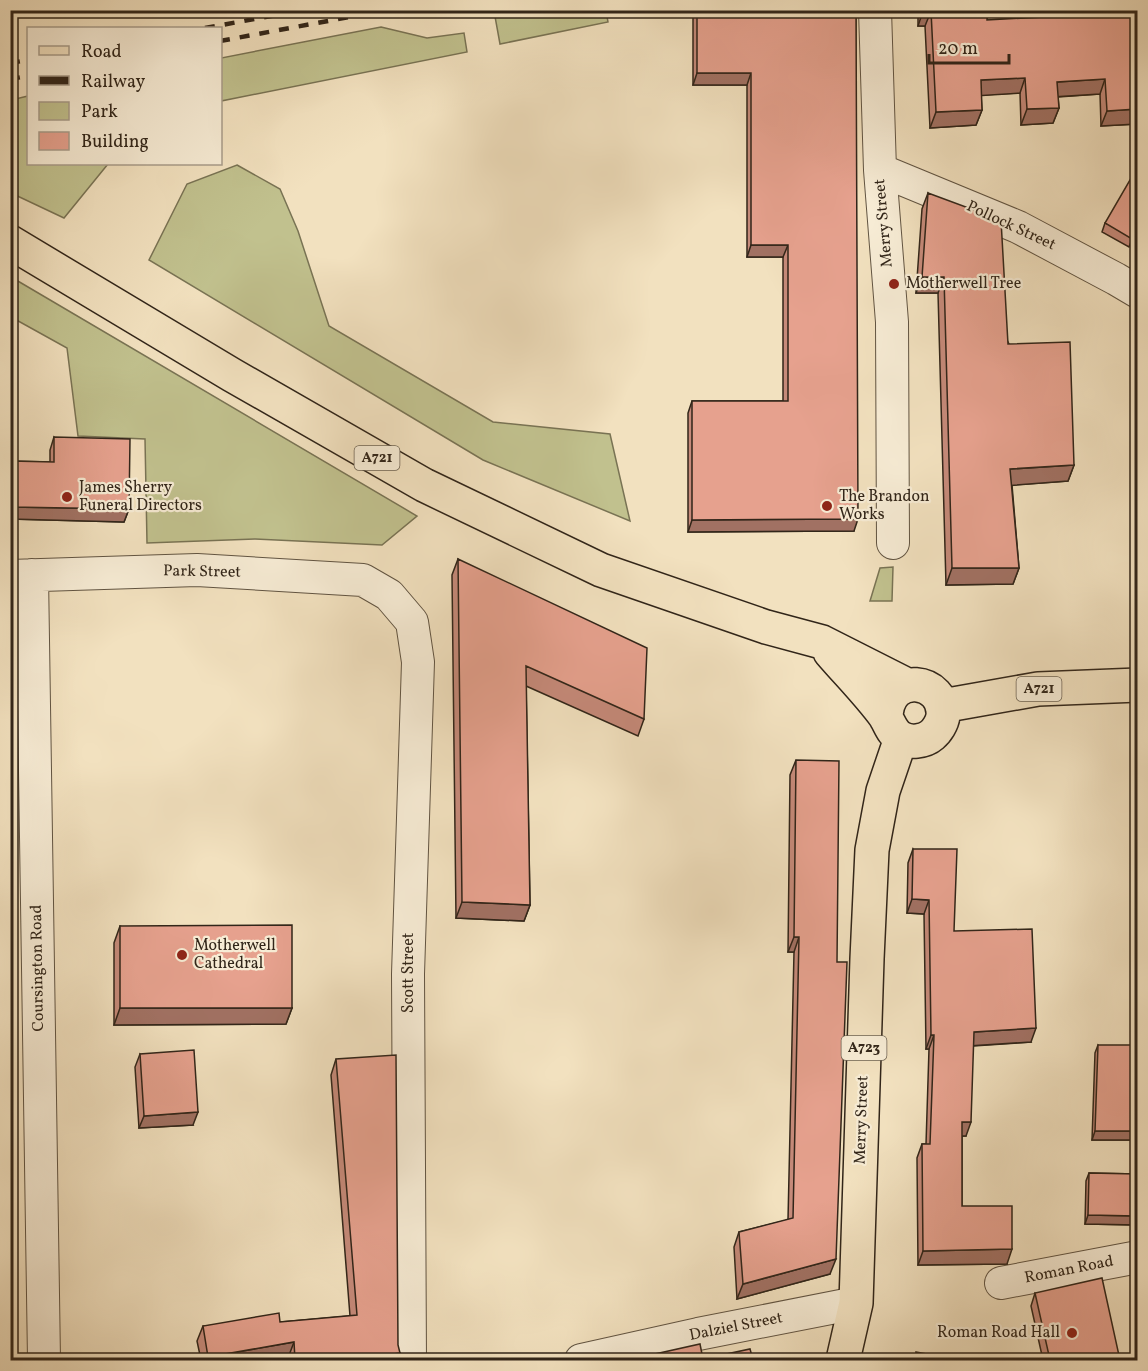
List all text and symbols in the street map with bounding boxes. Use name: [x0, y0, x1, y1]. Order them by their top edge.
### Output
legend: [27, 27, 222, 165]
scale bar: [929, 27, 1008, 65]
text: 20 m: [938, 37, 978, 62]
text: Road: [81, 40, 122, 65]
text: Railway: [81, 70, 145, 95]
text: Park: [81, 100, 118, 125]
text: Building: [81, 130, 149, 155]
street label: Merry Street: [869, 177, 899, 268]
street label: Pollock Street: [963, 196, 1060, 256]
place label: Motherwell Tree: [906, 273, 1021, 295]
marker: Motherwell Tree: [887, 277, 901, 291]
road number: A721: [354, 446, 400, 470]
place label: James Sherry Funeral Directors: [79, 477, 202, 517]
place label: The Brandon Works: [839, 486, 930, 526]
marker: James Sherry Funeral Directors: [60, 490, 74, 504]
marker: The Brandon Works: [820, 499, 834, 513]
street label: Park Street: [163, 560, 241, 584]
road number: A721: [1016, 677, 1062, 701]
street label: Coursington Road: [26, 904, 50, 1032]
street label: Scott Street: [398, 932, 420, 1013]
place label: Motherwell Cathedral: [194, 935, 276, 975]
marker: Motherwell Cathedral: [175, 948, 189, 962]
road number: A723: [842, 1036, 886, 1060]
street label: Merry Street: [849, 1075, 875, 1165]
street label: Roman Road: [1023, 1251, 1115, 1289]
street label: Dalziel Street: [687, 1307, 785, 1347]
place label: Roman Road Hall: [937, 1322, 1060, 1344]
marker: Roman Road Hall: [1065, 1326, 1079, 1340]

